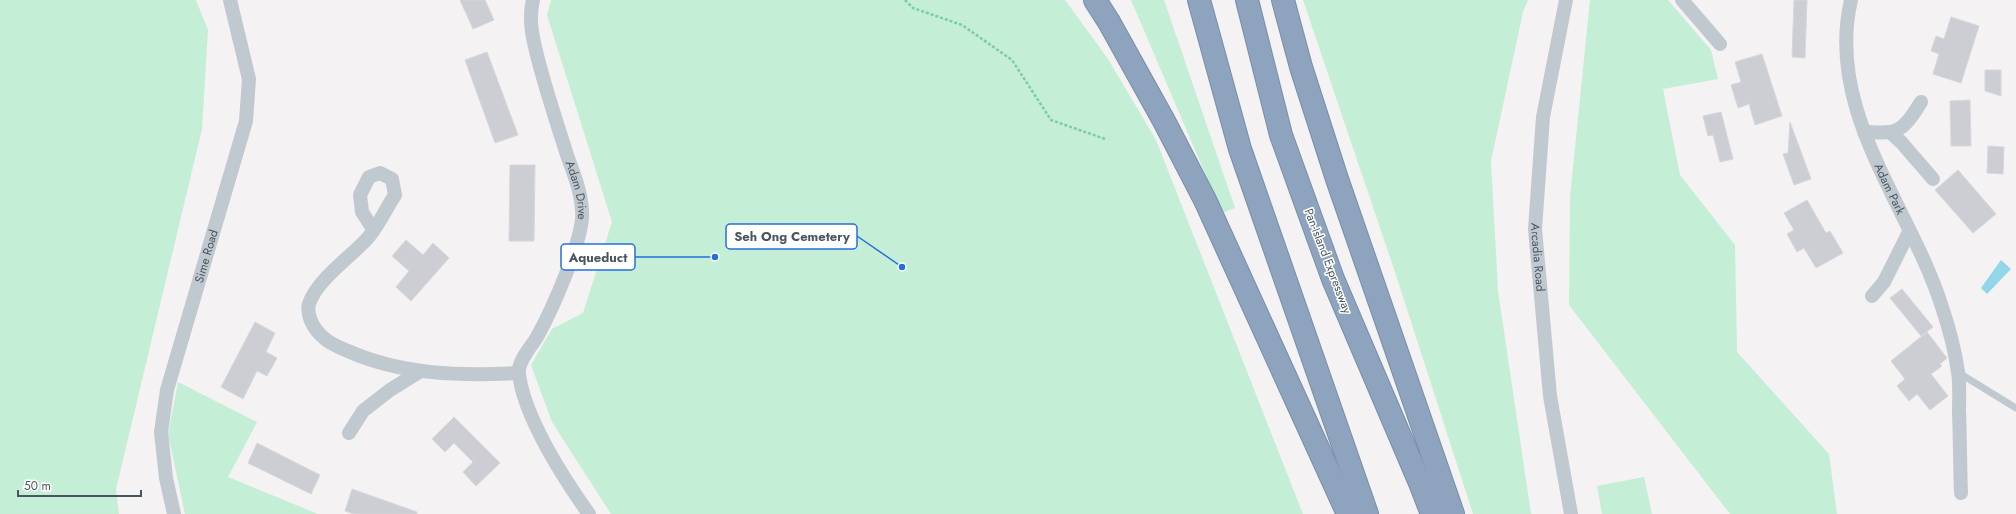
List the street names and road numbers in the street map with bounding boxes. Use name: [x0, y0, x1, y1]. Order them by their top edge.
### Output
street label: Adam Drive: [561, 158, 591, 220]
street label: Adam Park: [1869, 160, 1910, 218]
street label: Pan-Island Expressway: [1300, 206, 1357, 317]
street label: Arcadia Road: [1526, 223, 1550, 292]
street label: Sime Road: [190, 227, 223, 285]

